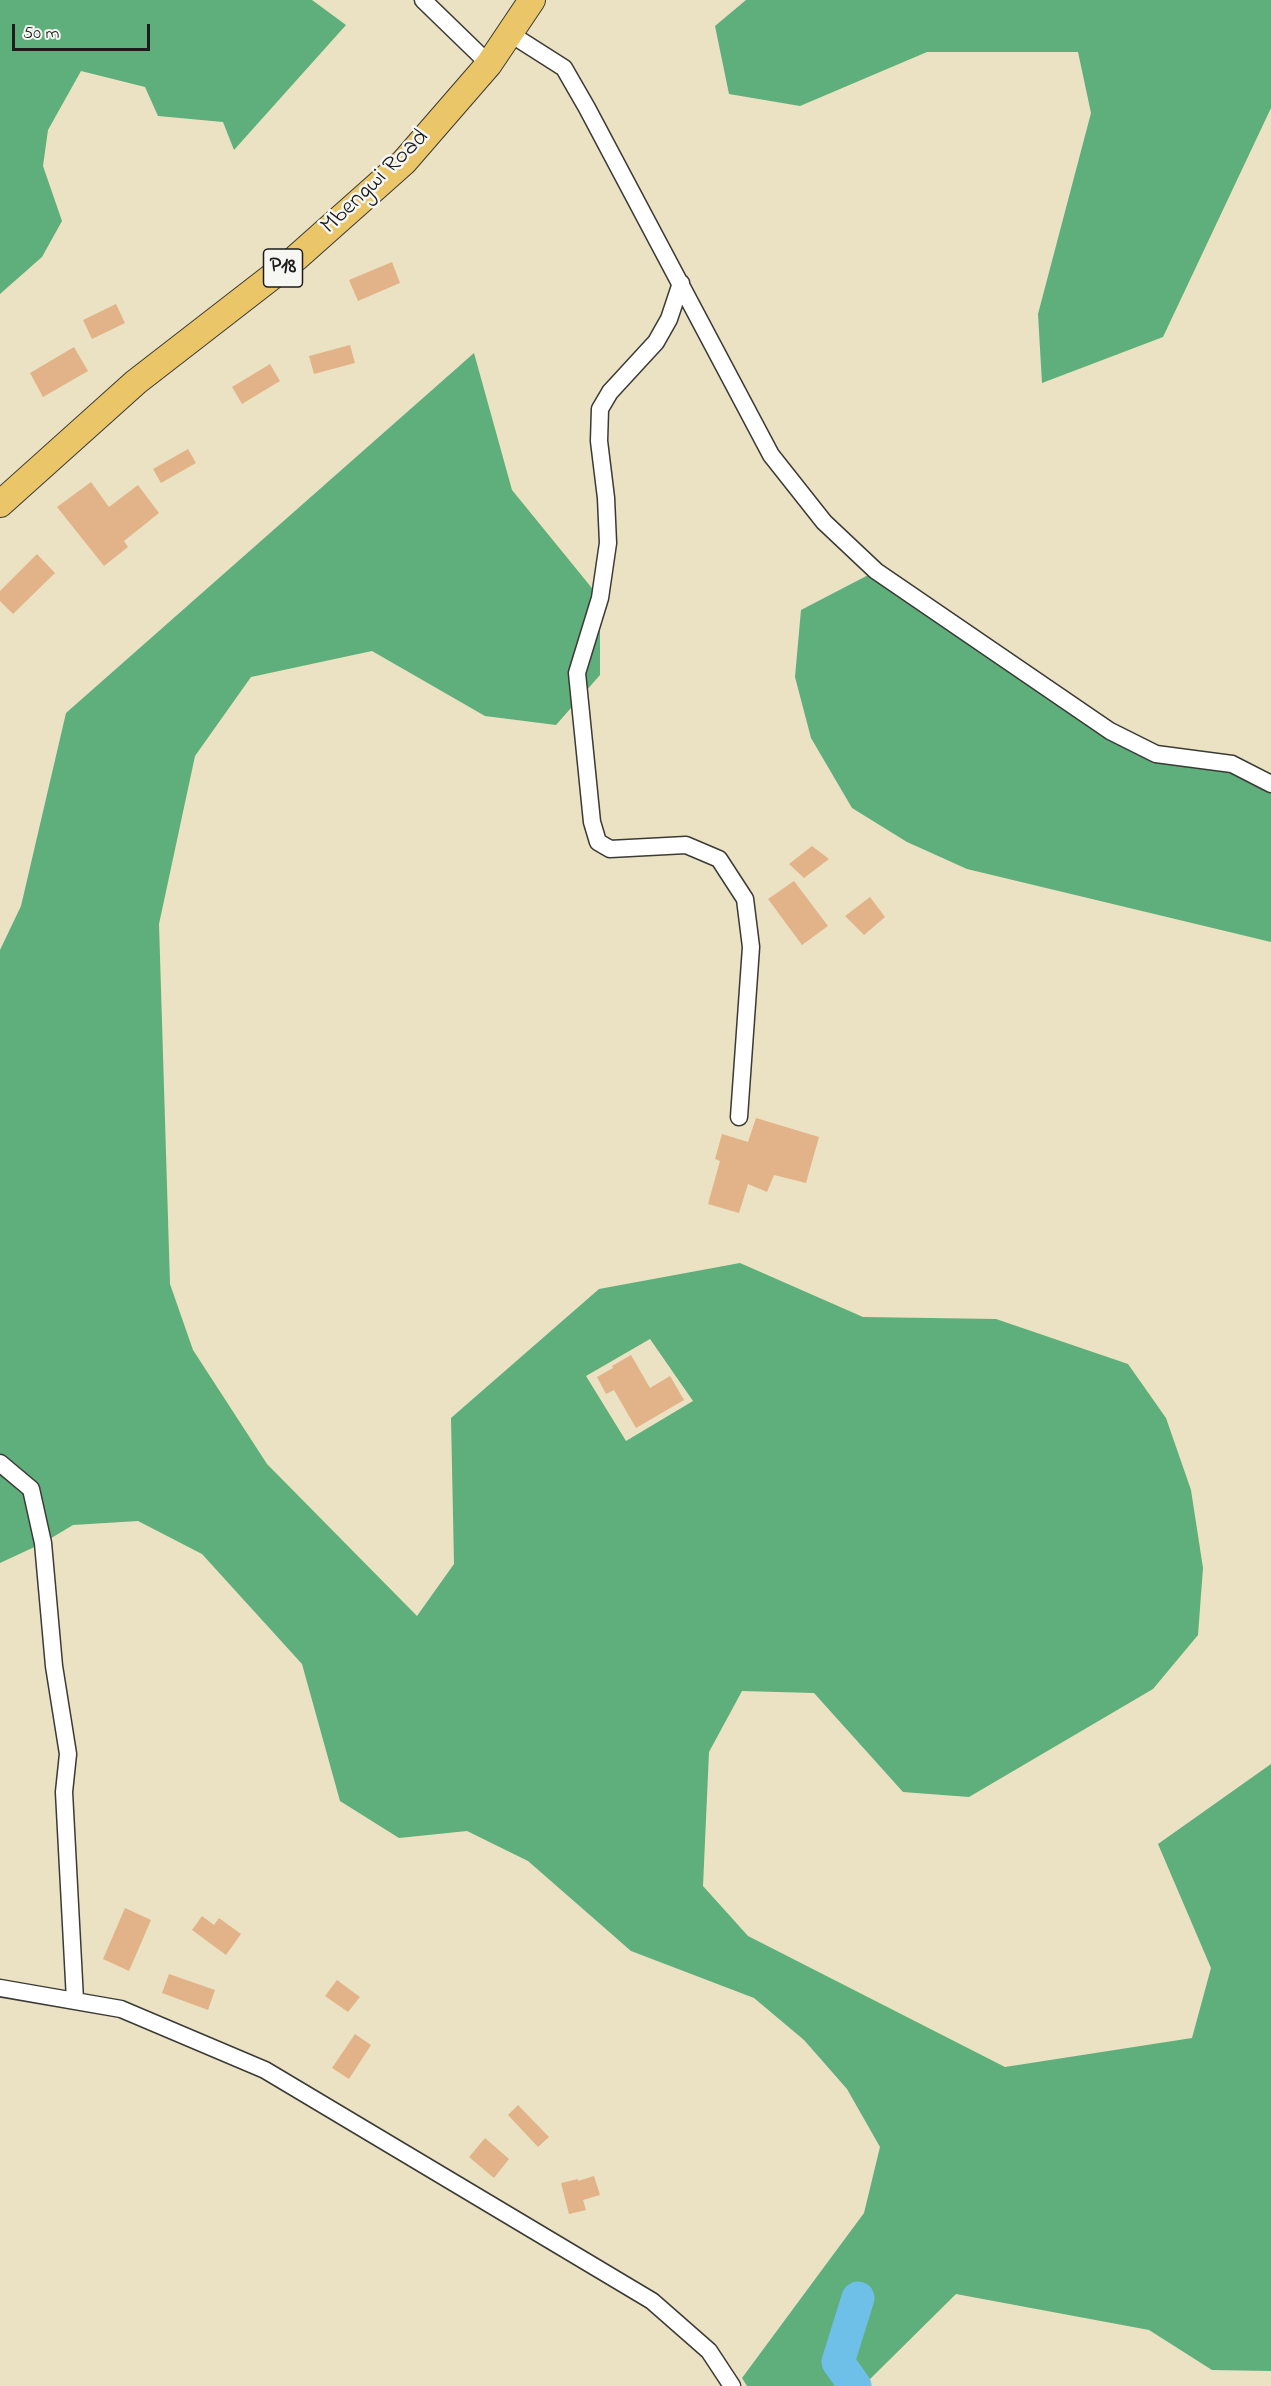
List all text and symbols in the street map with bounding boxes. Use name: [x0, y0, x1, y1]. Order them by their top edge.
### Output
scale bar: [15, 12, 153, 50]
text: 50 m: [23, 21, 60, 47]
street label: Mbengwi Road: [316, 124, 436, 242]
road number: P18: [264, 249, 302, 287]

